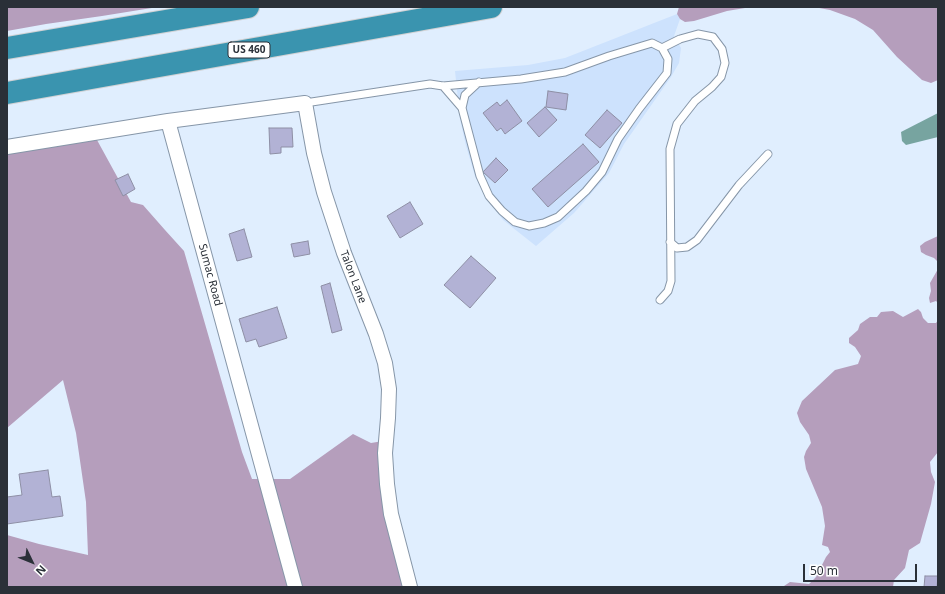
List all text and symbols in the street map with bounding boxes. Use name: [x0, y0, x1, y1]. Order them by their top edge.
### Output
road number: US 460: [228, 42, 270, 58]
street label: Sumac Road: [195, 242, 225, 308]
street label: Talon Lane: [337, 249, 369, 305]
north arrow: [12, 542, 52, 582]
scale bar: [805, 556, 919, 582]
text: N: [33, 562, 50, 579]
text: 50 m: [810, 562, 838, 579]

